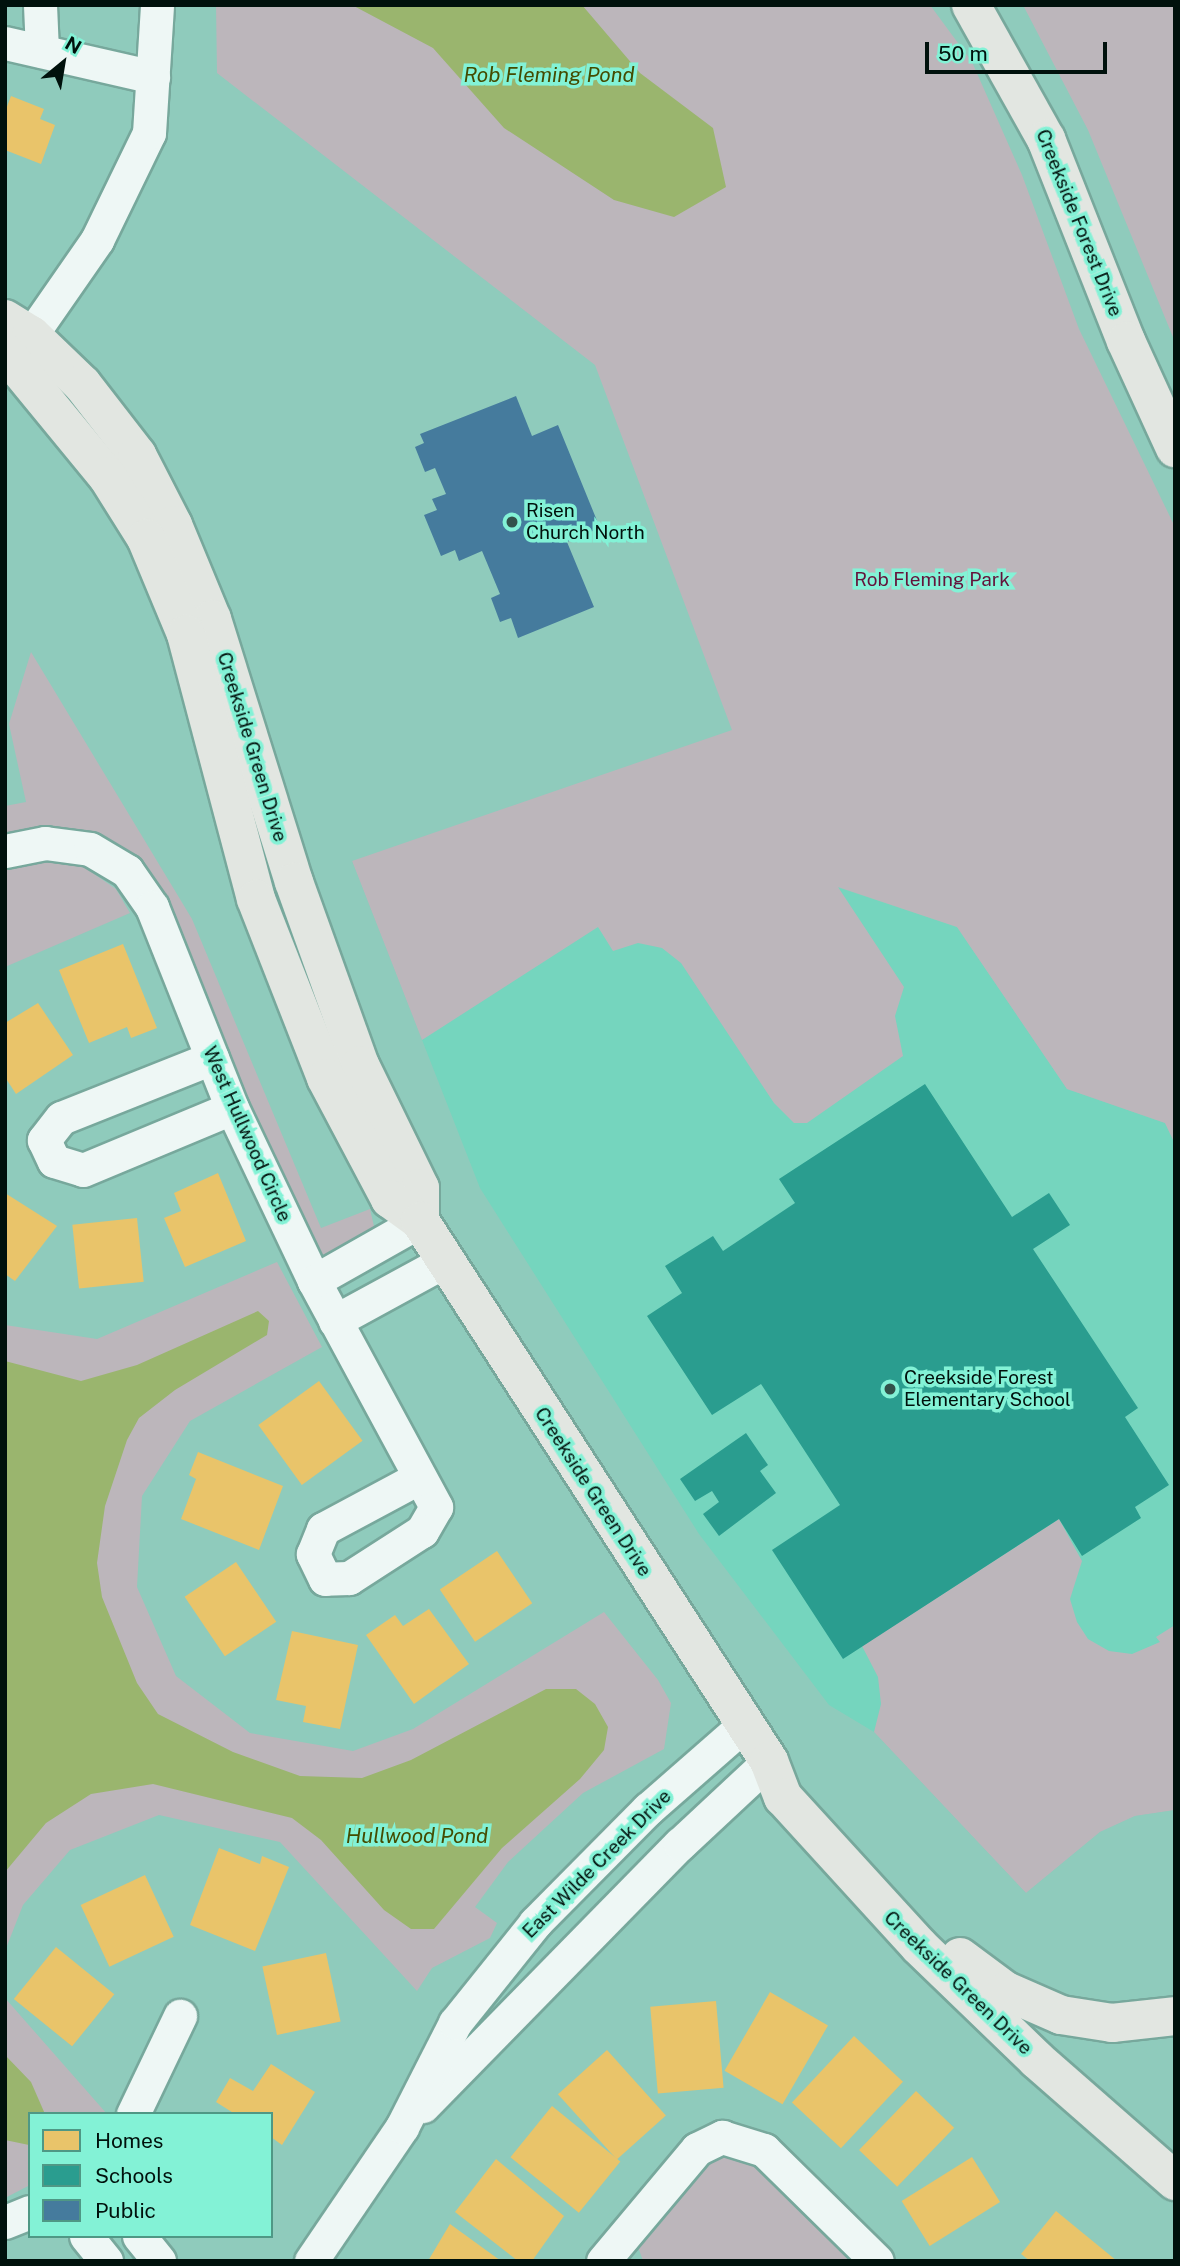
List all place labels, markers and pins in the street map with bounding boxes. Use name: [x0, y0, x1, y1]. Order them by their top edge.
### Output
place label: Risen Church North: [526, 500, 645, 544]
marker: Risen Church North: [504, 514, 520, 530]
place label: Creekside Forest Elementary School: [904, 1367, 1071, 1411]
marker: Creekside Forest Elementary School: [882, 1381, 898, 1397]

